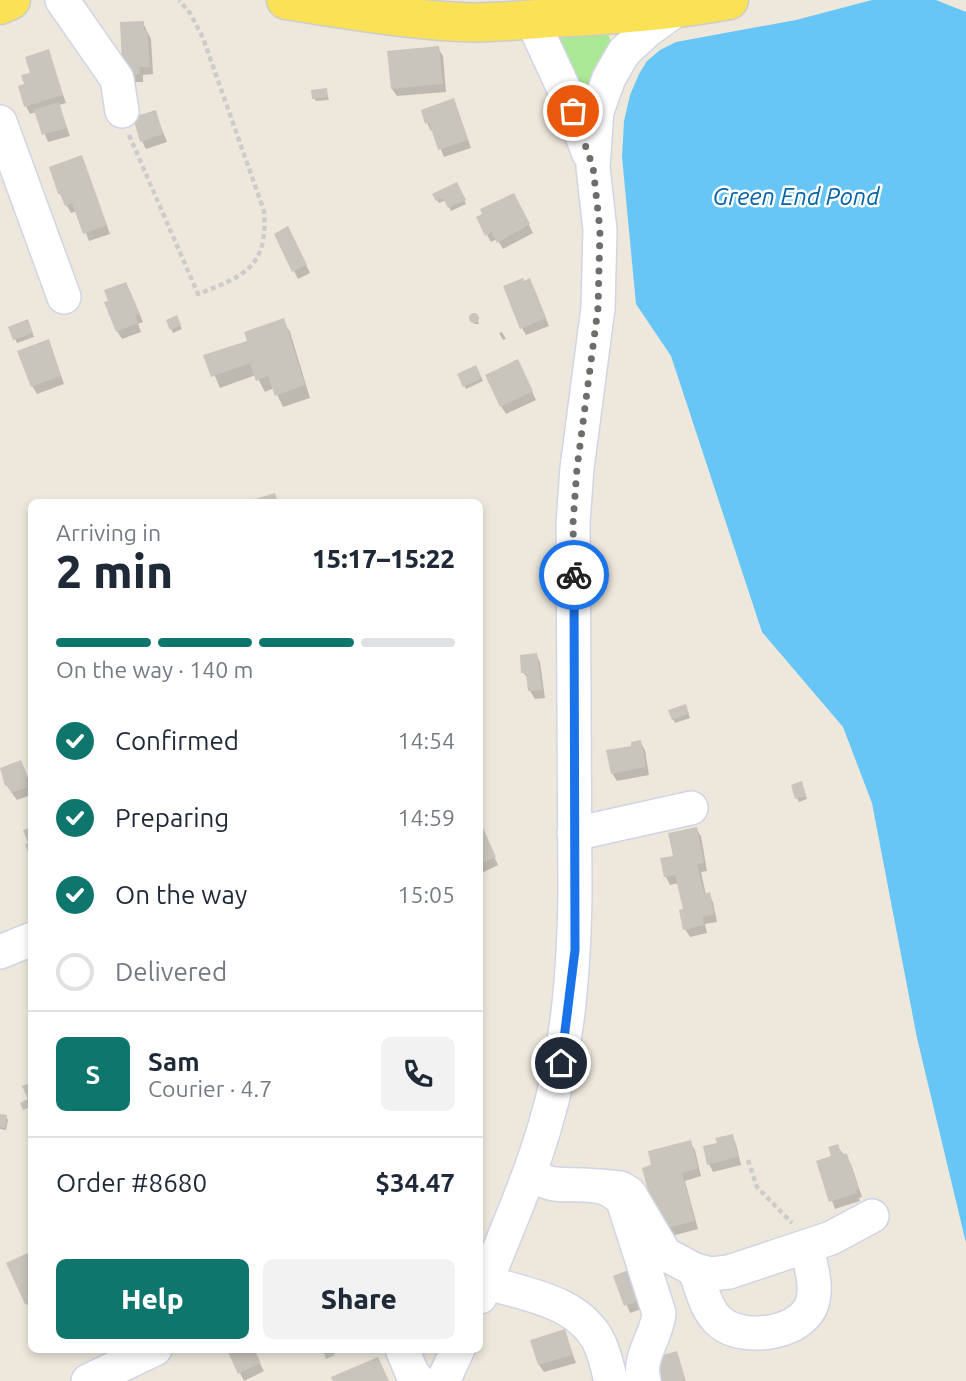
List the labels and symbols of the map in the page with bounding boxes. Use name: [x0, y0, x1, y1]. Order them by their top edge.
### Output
pin: [543, 81, 603, 141]
water label: Green End Pond: [712, 183, 880, 210]
courier: [539, 540, 609, 610]
pin: [531, 1033, 591, 1093]

